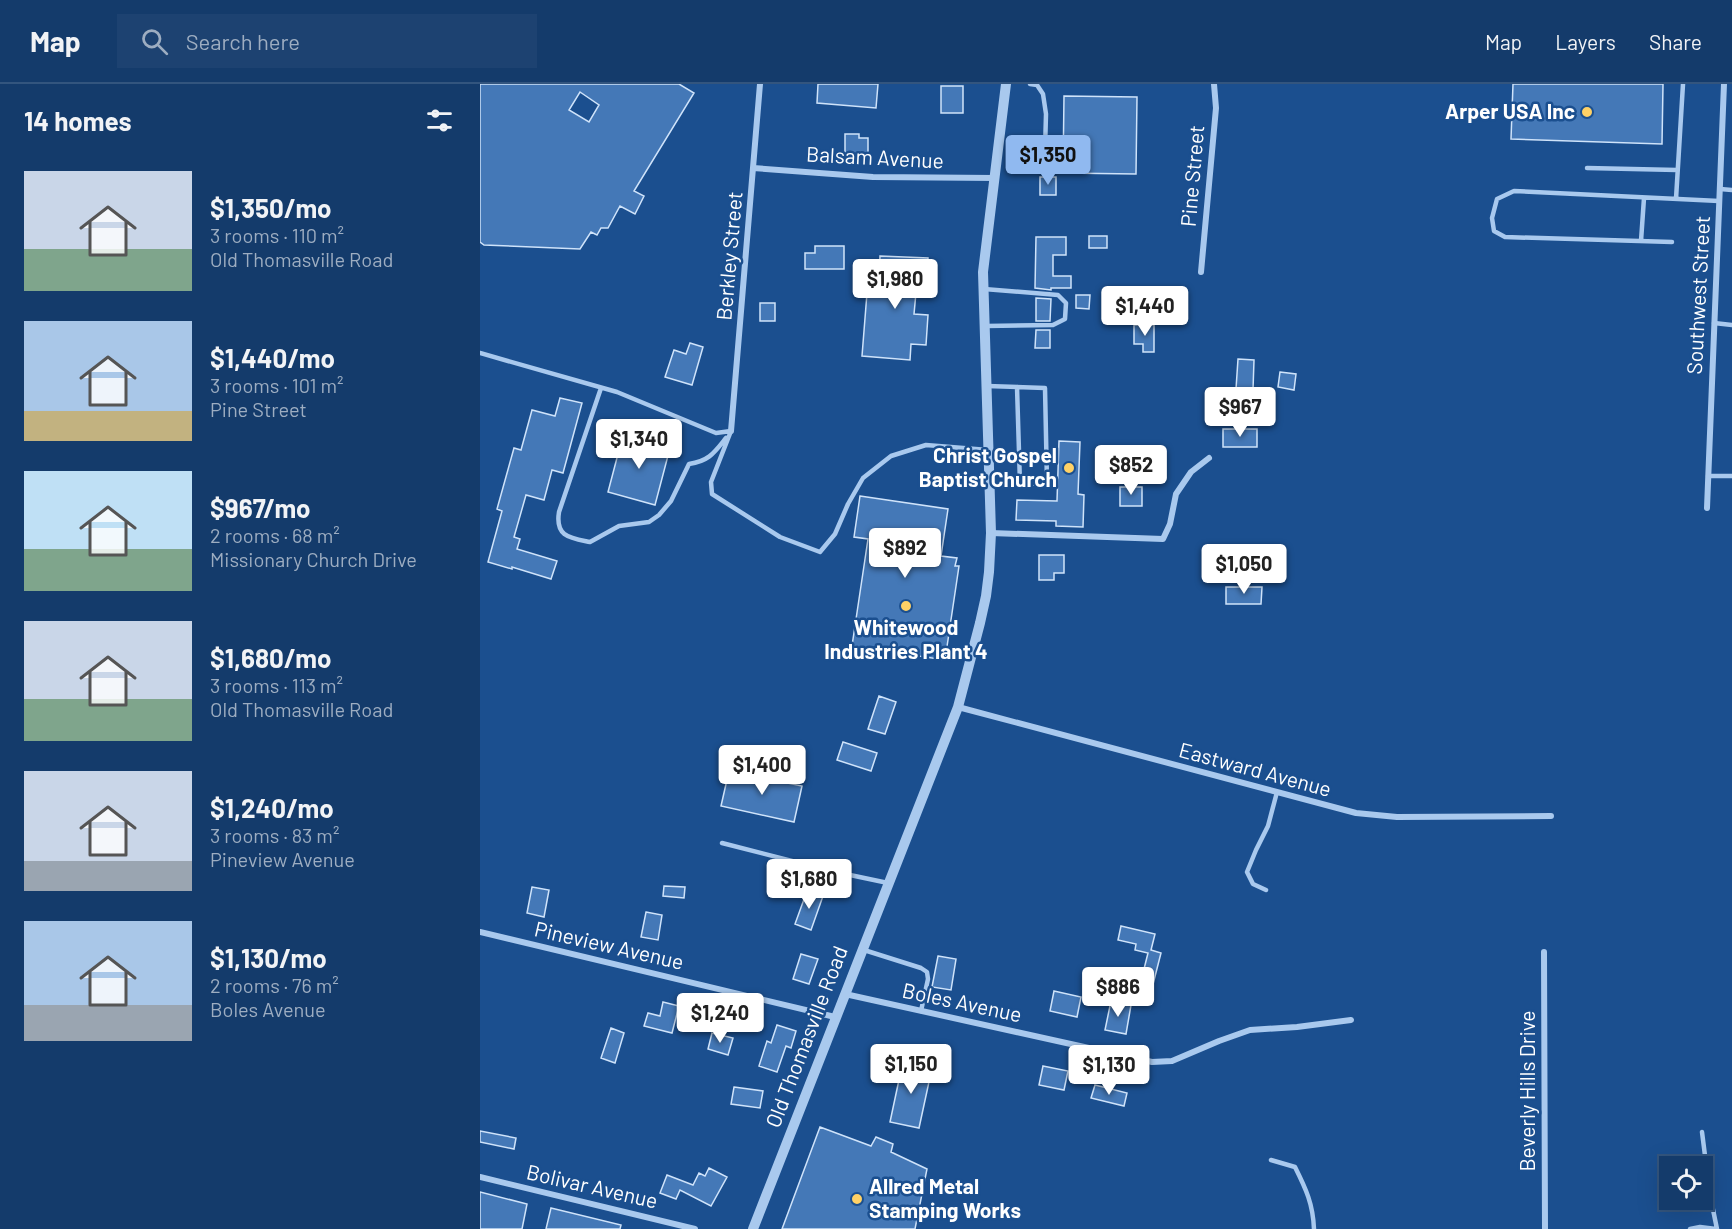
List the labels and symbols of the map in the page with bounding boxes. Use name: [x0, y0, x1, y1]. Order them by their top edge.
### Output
place label: Arper USA Inc: [1445, 98, 1575, 123]
marker: Arper USA Inc: [1580, 105, 1594, 119]
street label: Pine Street: [1175, 124, 1208, 228]
pin: $1,350: [999, 135, 1097, 186]
street label: Balsam Avenue: [806, 140, 945, 173]
street label: Berkley Street: [710, 190, 747, 321]
street label: Southwest Street: [1681, 215, 1714, 375]
pin: $1,980: [846, 259, 944, 310]
pin: $1,440: [1096, 286, 1194, 337]
pin: $967: [1204, 387, 1276, 438]
pin: $1,340: [590, 419, 688, 470]
place label: Christ Gospel Baptist Church: [919, 442, 1057, 491]
pin: $852: [1095, 445, 1167, 496]
marker: Christ Gospel Baptist Church: [1062, 461, 1076, 475]
pin: $892: [869, 528, 941, 579]
pin: $1,050: [1195, 544, 1293, 595]
marker: Whitewood Industries Plant 4: [899, 599, 913, 613]
place label: Whitewood Industries Plant 4: [824, 614, 988, 663]
street label: Eastward Avenue: [1176, 736, 1334, 801]
pin: $1,400: [713, 745, 811, 796]
pin: $1,680: [760, 859, 858, 910]
street label: Pineview Avenue: [532, 915, 686, 974]
street label: Old Thomasville Road: [759, 942, 852, 1131]
pin: $886: [1082, 967, 1154, 1018]
street label: Boles Avenue: [900, 977, 1024, 1026]
pin: $1,240: [671, 993, 769, 1044]
street label: Beverly Hills Drive: [1514, 1010, 1539, 1172]
pin: $1,150: [862, 1044, 960, 1095]
pin: $1,130: [1060, 1045, 1158, 1096]
street label: Bolivar Avenue: [524, 1158, 660, 1213]
place label: Allred Metal Stamping Works: [869, 1173, 1021, 1222]
marker: Allred Metal Stamping Works: [850, 1192, 864, 1206]

